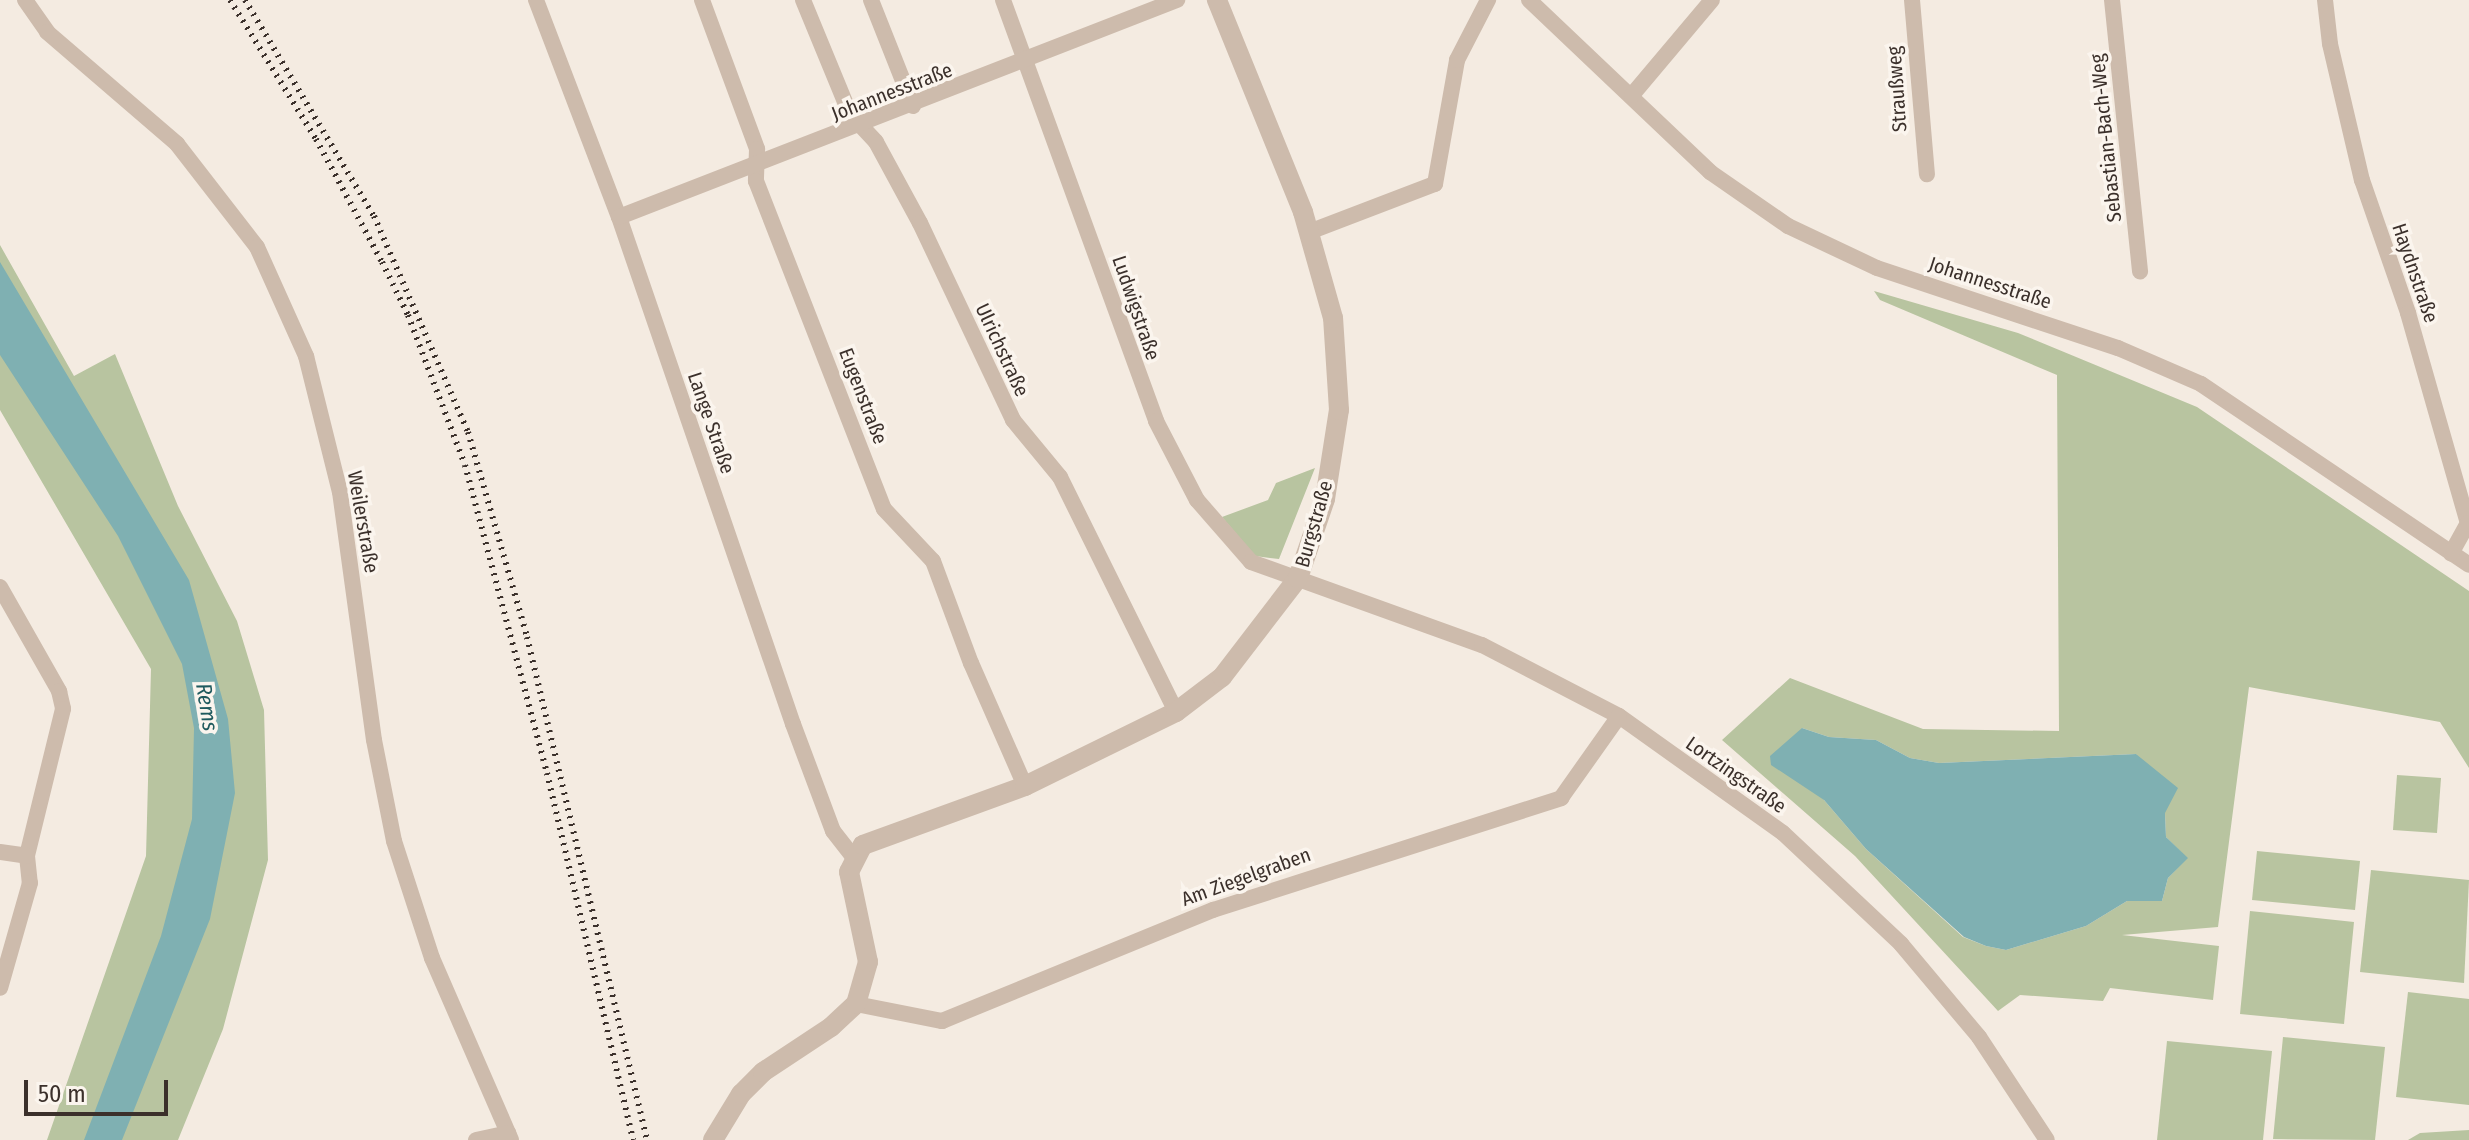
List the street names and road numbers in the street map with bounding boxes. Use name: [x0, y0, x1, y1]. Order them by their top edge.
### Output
street label: Straußweg: [1882, 45, 1912, 133]
street label: Sebastian-Bach-Weg: [2085, 53, 2127, 223]
street label: Johannesstraße: [828, 58, 956, 126]
street label: Haydnstraße: [2387, 220, 2443, 326]
street label: Johannesstraße: [1926, 252, 2054, 314]
street label: Ludwigstraße: [1107, 253, 1165, 363]
street label: Ulrichstraße: [970, 300, 1034, 400]
street label: Eugenstraße: [834, 345, 892, 447]
street label: Lange Straße: [682, 369, 740, 477]
street label: Weilerstraße: [342, 469, 384, 575]
street label: Burgstraße: [1290, 478, 1338, 570]
street label: Lortzingstraße: [1681, 732, 1791, 818]
street label: Am Ziegelgraben: [1178, 842, 1314, 912]

